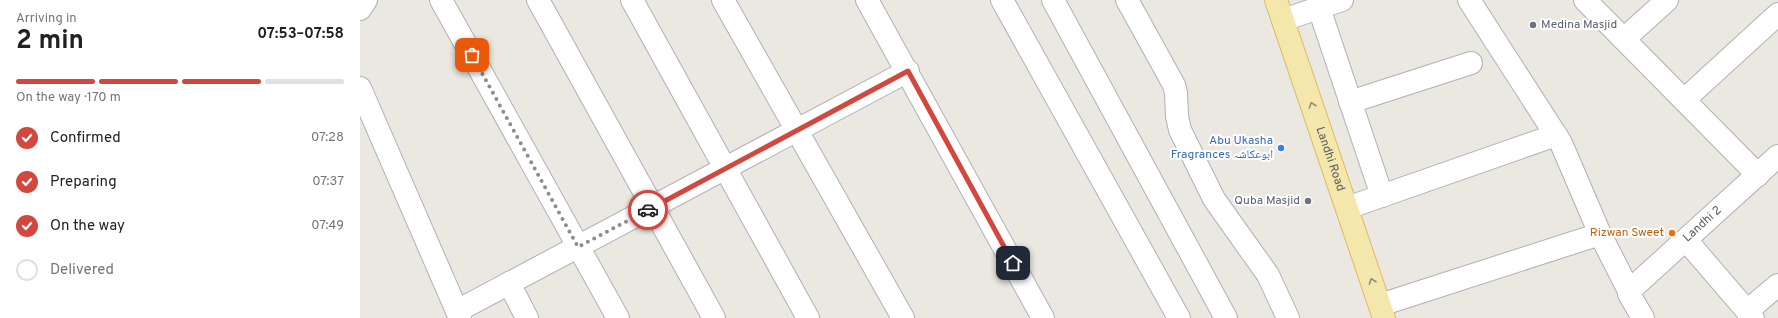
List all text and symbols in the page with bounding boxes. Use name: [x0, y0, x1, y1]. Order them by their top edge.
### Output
text: Arriving in: [16, 11, 77, 27]
place label: Medina Masjid: [1541, 17, 1617, 33]
marker: Medina Masjid: [1528, 20, 1538, 30]
text: 2 min: [16, 25, 84, 58]
text: 07:53–07:58: [257, 25, 344, 44]
pin: [455, 38, 489, 72]
icon: bag: [461, 44, 483, 66]
text: On the way · 170 m: [16, 90, 121, 106]
one-way arrow: [1308, 102, 1317, 109]
street label: Landhi Road: [1312, 125, 1348, 194]
icon: check: [16, 127, 38, 149]
text: Confirmed: [50, 129, 121, 148]
text: 07:28: [311, 130, 344, 146]
place label: Abu Ukasha Fragrances ابوعکاشہ: [1171, 133, 1273, 163]
marker: Abu Ukasha Fragrances ابوعکاشہ: [1276, 143, 1286, 153]
icon: check: [16, 171, 38, 193]
text: Preparing: [50, 173, 117, 192]
text: 07:37: [312, 174, 344, 190]
courier: [628, 190, 668, 230]
place label: Quba Masjid: [1234, 193, 1300, 209]
marker: Quba Masjid: [1303, 196, 1313, 206]
icon: car: [637, 199, 659, 221]
street label: Landhi 2: [1680, 203, 1725, 246]
icon: check: [16, 215, 38, 237]
text: On the way: [50, 217, 125, 236]
text: 07:49: [311, 218, 344, 234]
place label: Rizwan Sweet: [1590, 225, 1664, 241]
marker: Rizwan Sweet: [1667, 228, 1677, 238]
pin: [996, 246, 1030, 280]
icon: home: [1002, 252, 1024, 274]
text: Delivered: [50, 261, 114, 280]
one-way arrow: [1368, 278, 1376, 285]

